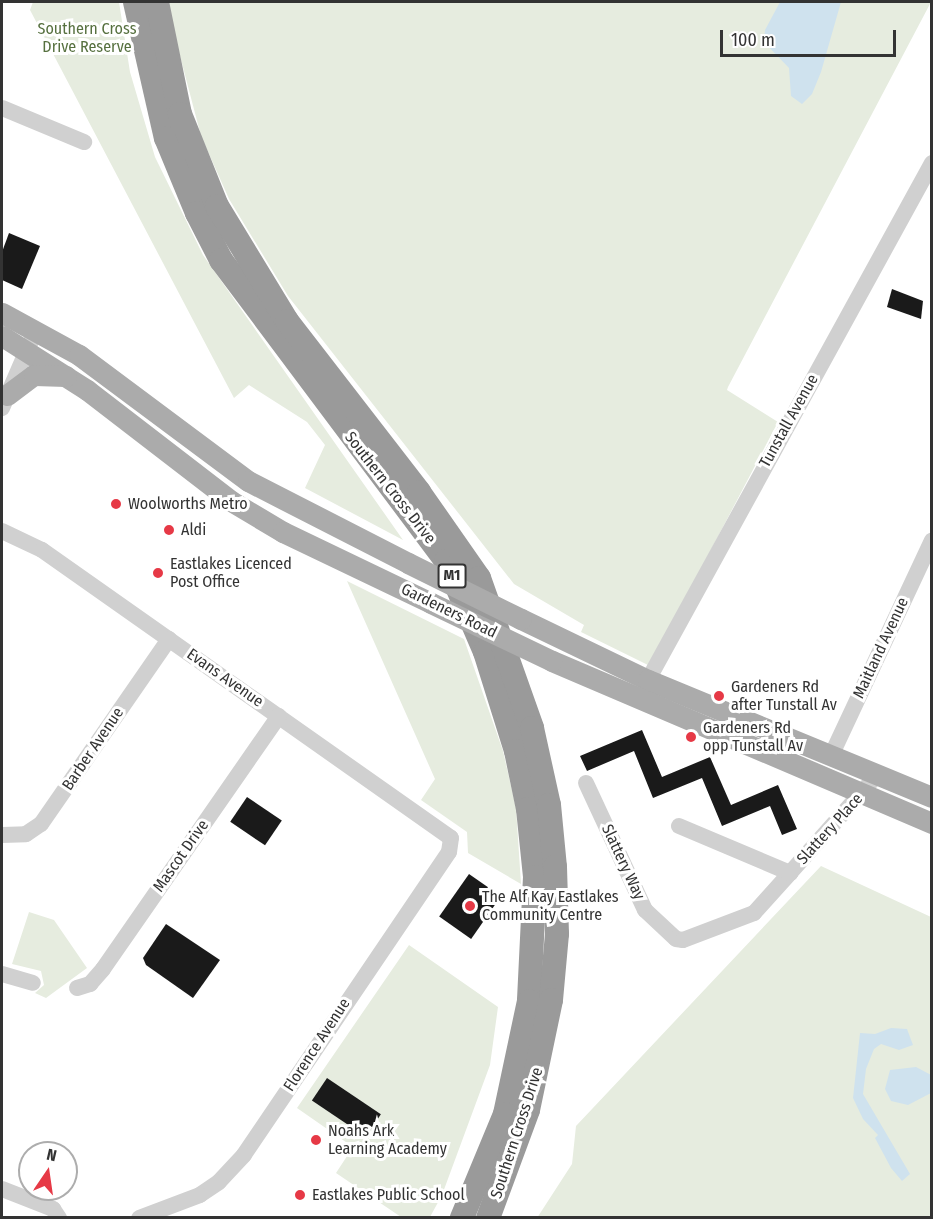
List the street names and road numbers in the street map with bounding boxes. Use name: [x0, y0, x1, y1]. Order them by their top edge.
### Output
street label: Tunstall Avenue: [756, 371, 822, 471]
street label: Southern Cross Drive: [340, 428, 440, 548]
road number: M1: [437, 564, 467, 588]
street label: Gardeners Road: [398, 580, 500, 642]
street label: Maitland Avenue: [849, 594, 913, 702]
street label: Evans Avenue: [183, 645, 267, 711]
street label: Barber Avenue: [58, 704, 128, 794]
street label: Slattery Place: [793, 789, 867, 869]
street label: Mascot Drive: [149, 816, 213, 896]
street label: Slattery Way: [597, 821, 649, 903]
street label: Florence Avenue: [280, 995, 354, 1095]
street label: Southern Cross Drive: [487, 1065, 547, 1201]

